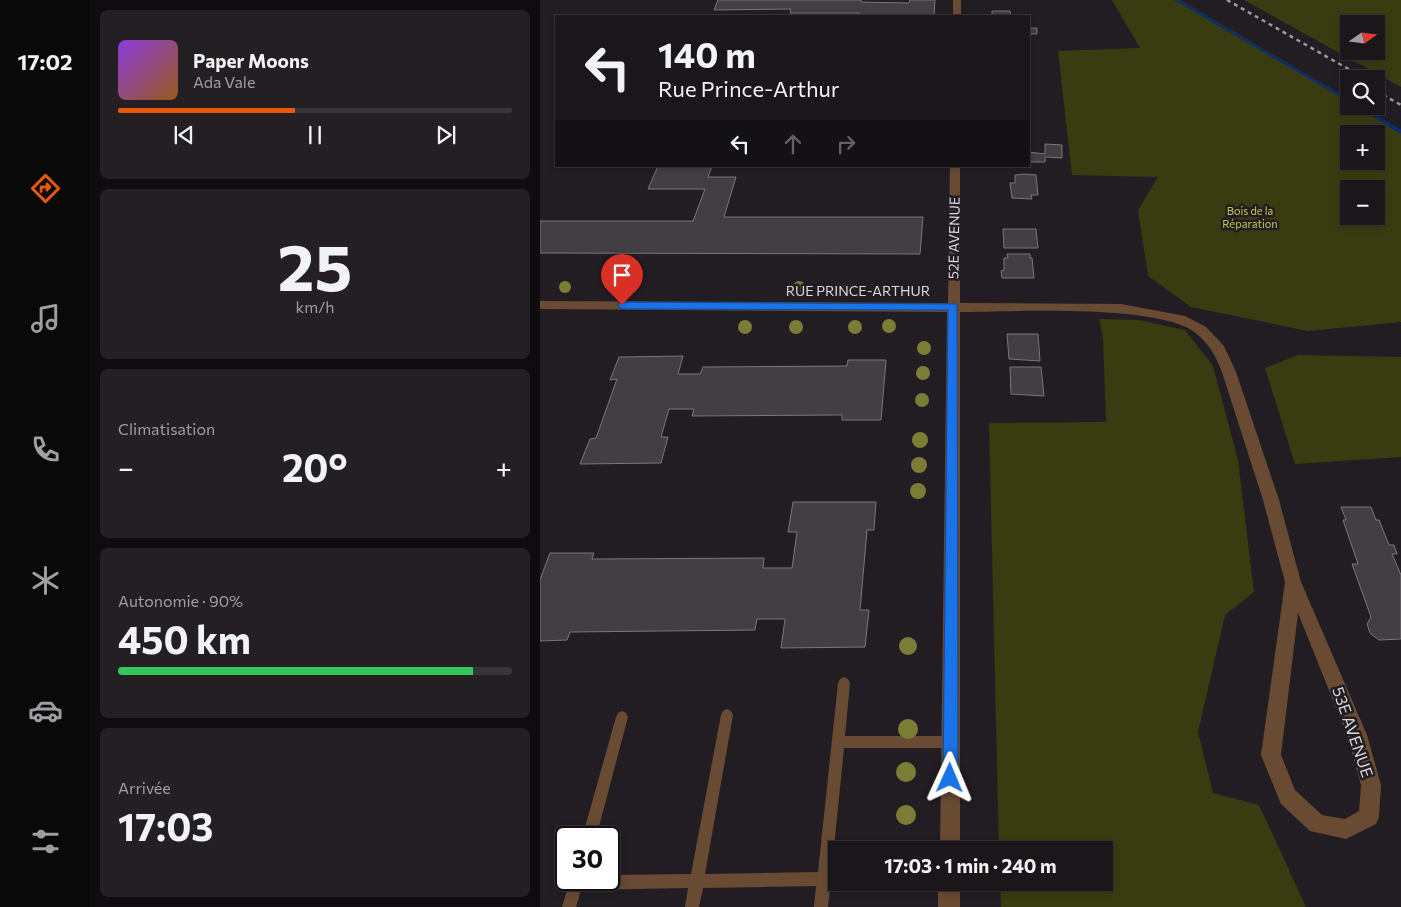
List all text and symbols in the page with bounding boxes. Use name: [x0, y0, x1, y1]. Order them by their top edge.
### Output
north arrow: [1340, 15, 1385, 60]
map controls: [1340, 15, 1385, 225]
text: 140 m: [658, 32, 756, 75]
icon: left: [575, 35, 640, 100]
text: 17:02: [18, 48, 72, 75]
text: Paper Moons: [193, 49, 309, 72]
button: search: [1340, 70, 1385, 115]
text: Ada Vale: [193, 72, 255, 91]
text: Rue Prince-Arthur: [658, 75, 840, 102]
icon: previous: [170, 121, 198, 149]
icon: pause: [301, 121, 329, 149]
icon: next: [432, 121, 460, 149]
button: +: [1340, 125, 1385, 170]
icon: left: [726, 130, 754, 158]
icon: ahead: [779, 130, 807, 158]
icon: right: [832, 130, 860, 158]
icon: directions: [28, 171, 63, 206]
button: −: [1340, 180, 1385, 225]
street label: 52E AVENUE: [944, 197, 963, 279]
park label: Bois de la Réparation: [1222, 204, 1278, 230]
text: 25: [278, 225, 352, 304]
pin: [601, 254, 643, 305]
icon: arrive: [608, 261, 636, 289]
street label: RUE PRINCE-ARTHUR: [786, 282, 930, 299]
text: km/h: [296, 297, 334, 316]
icon: music: [28, 301, 63, 336]
text: Climatisation: [118, 419, 215, 438]
icon: phone: [28, 432, 63, 467]
text: 20°: [282, 443, 348, 490]
text: −: [118, 450, 134, 484]
text: +: [496, 450, 512, 484]
icon: climate: [28, 563, 63, 598]
text: Autonomie · 90%: [118, 591, 243, 610]
text: 450 km: [118, 615, 251, 662]
street label: 53E AVENUE: [1329, 684, 1378, 780]
icon: car: [28, 693, 63, 728]
position arrow: [923, 751, 975, 803]
text: Arrivée: [118, 778, 171, 797]
text: 17:03: [118, 802, 213, 849]
icon: filters: [28, 824, 63, 859]
speed limit sign: 30: [555, 826, 620, 891]
text: 17:03 · 1 min · 240 m: [884, 854, 1057, 877]

